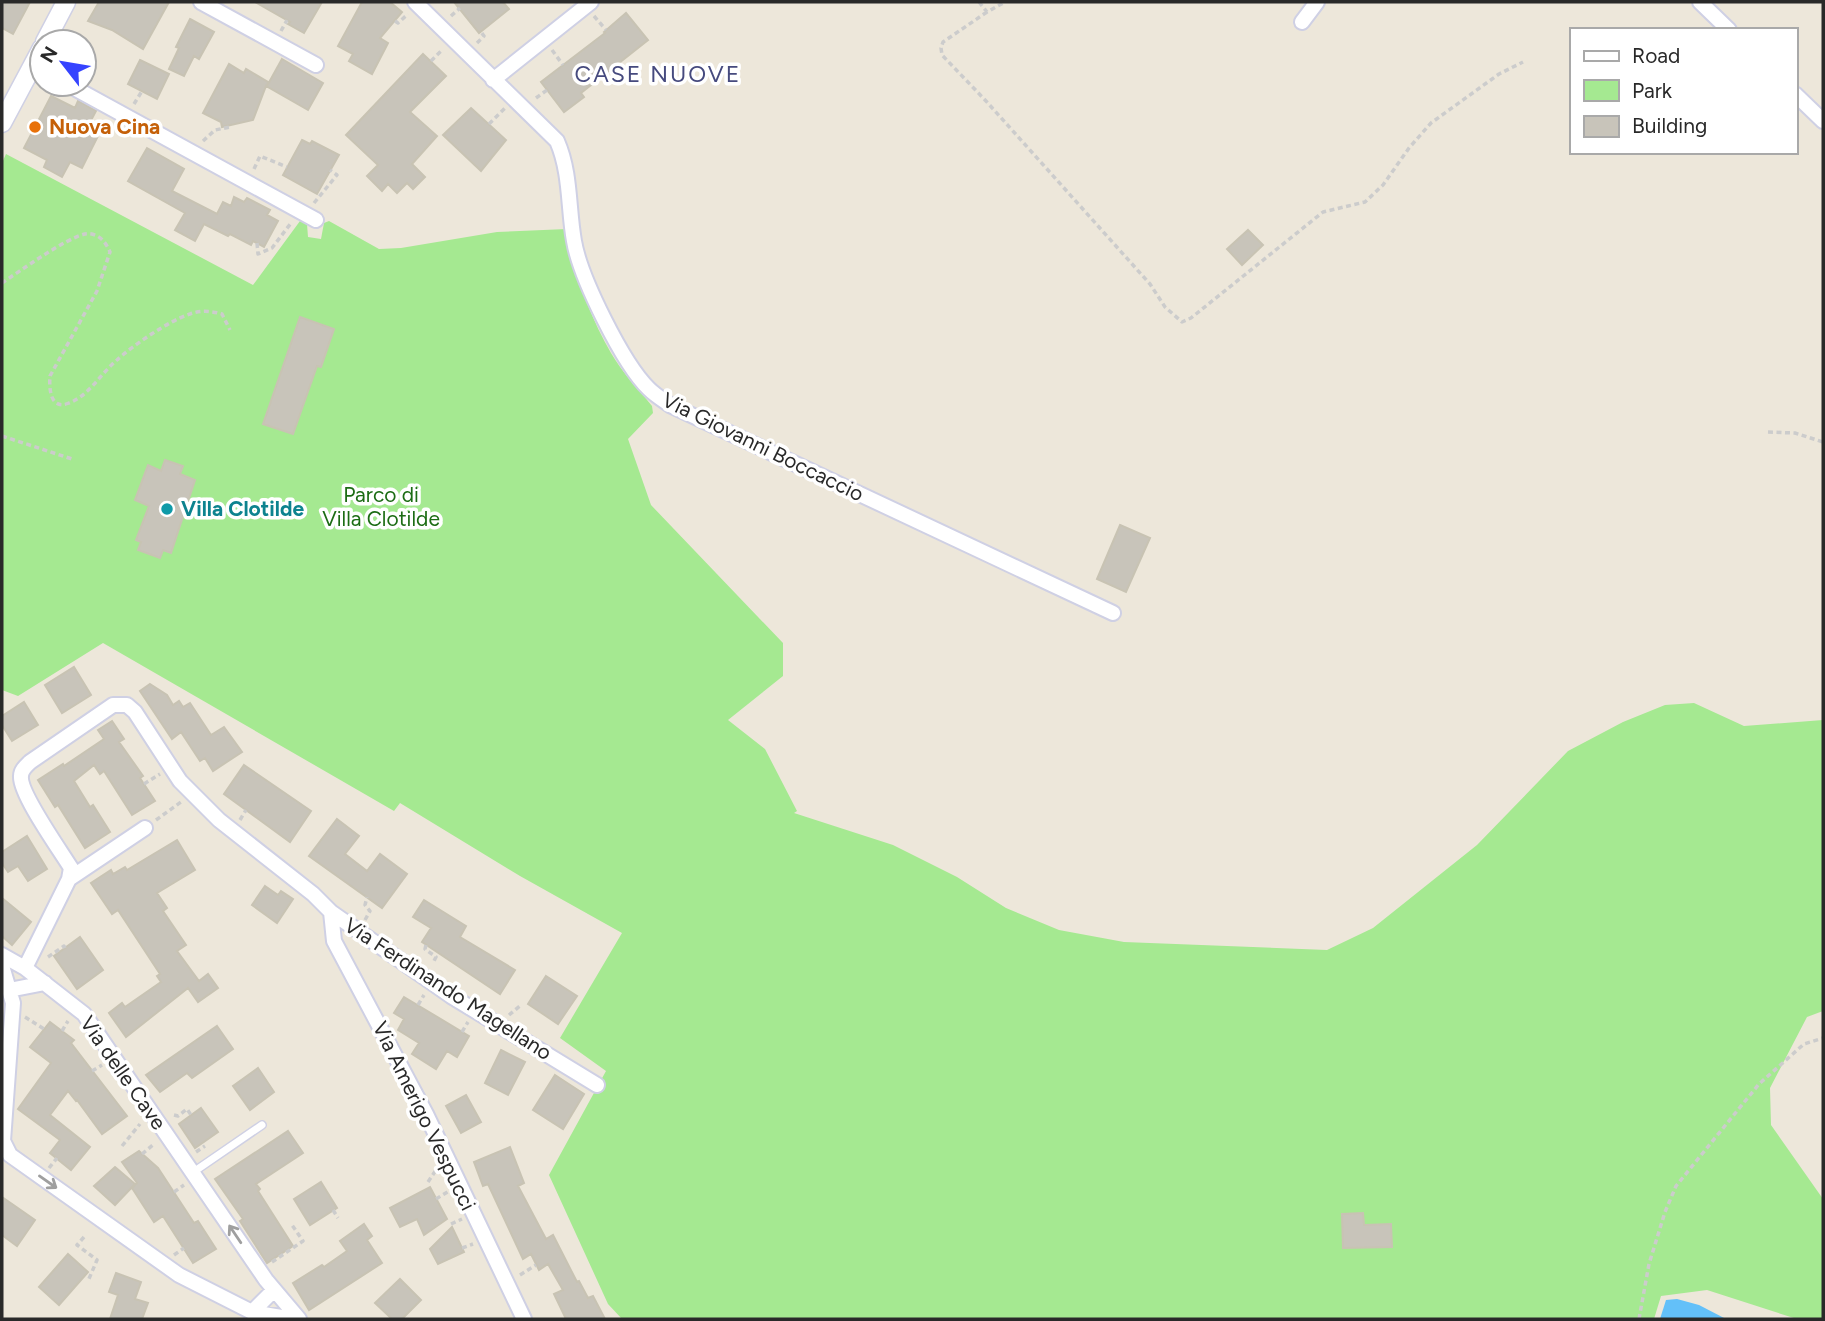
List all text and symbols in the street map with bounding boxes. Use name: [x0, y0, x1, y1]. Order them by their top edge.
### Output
north arrow: [28, 28, 98, 98]
legend: [1570, 28, 1797, 154]
text: N: [35, 42, 62, 67]
text: Road: [1632, 43, 1680, 68]
district label: CASE NUOVE: [575, 60, 741, 88]
text: Park: [1632, 78, 1673, 103]
text: Building: [1632, 113, 1707, 138]
place label: Nuova Cina: [49, 114, 160, 139]
marker: Nuova Cina: [27, 119, 43, 135]
street label: Via Giovanni Boccaccio: [658, 387, 868, 506]
park label: Parco di Villa Clotilde: [322, 482, 440, 531]
place label: Villa Clotilde: [181, 496, 304, 521]
marker: Villa Clotilde: [159, 501, 175, 517]
street label: Via Ferdinando Magellano: [340, 912, 557, 1065]
street label: Via delle Cave: [75, 1011, 172, 1134]
street label: Via Amerigo Vespucci: [368, 1017, 481, 1214]
one-way arrow: [38, 1175, 57, 1189]
one-way arrow: [227, 1225, 242, 1244]

